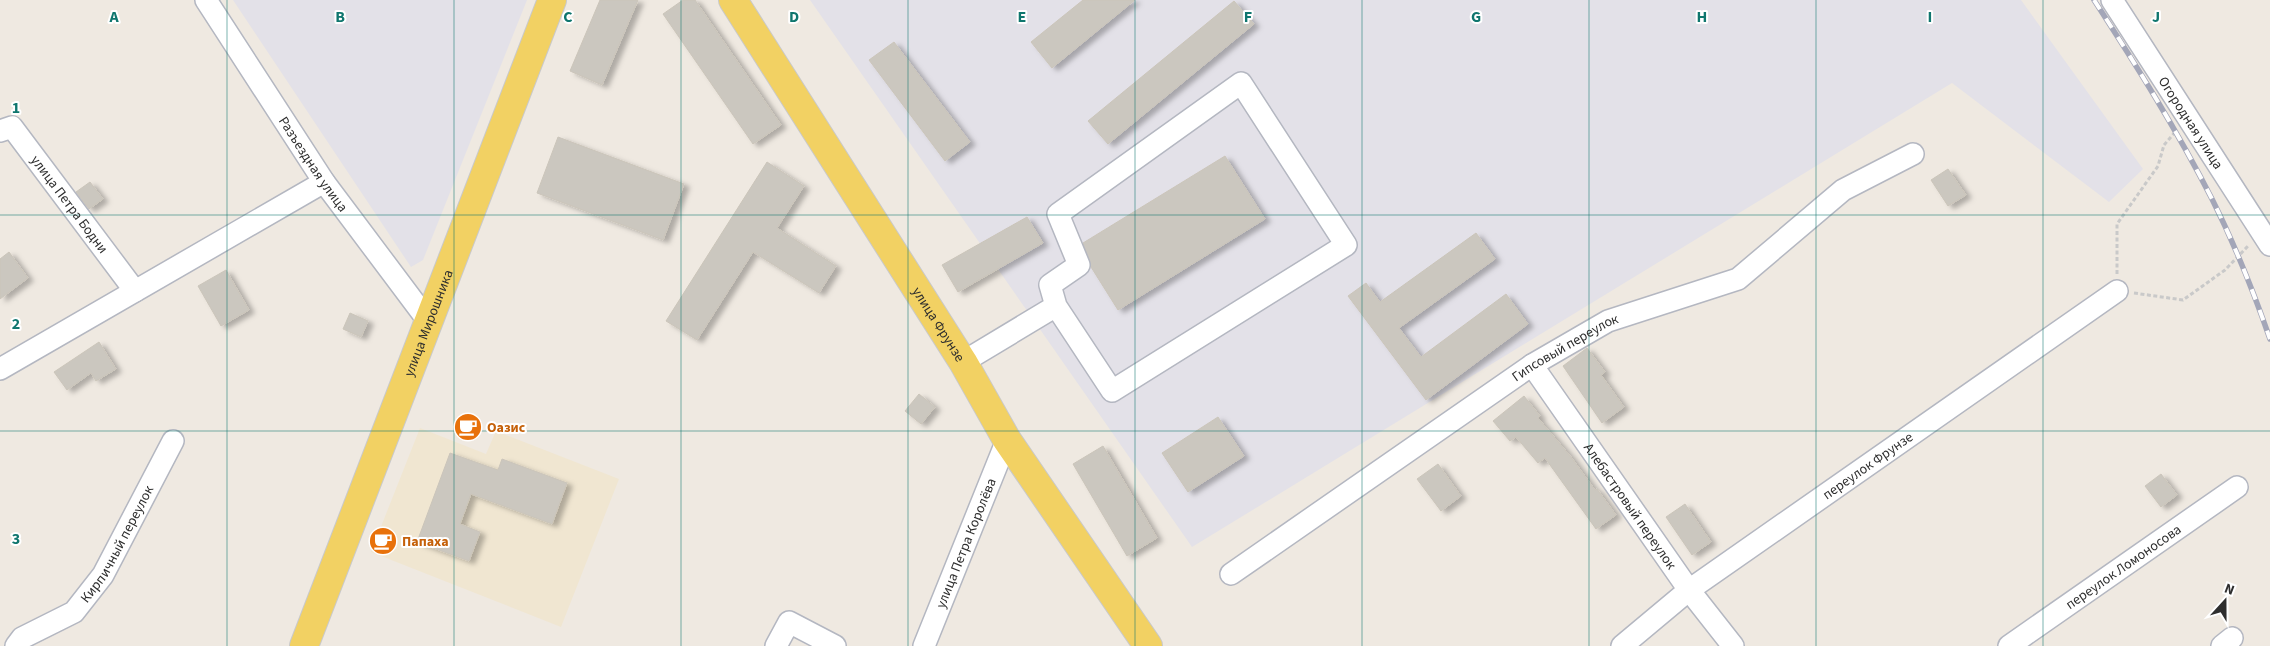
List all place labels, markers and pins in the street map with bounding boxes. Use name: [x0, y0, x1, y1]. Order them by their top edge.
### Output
cafe icon: Оазис: [453, 412, 483, 442]
place label: Оазис: [487, 418, 526, 438]
cafe icon: Папаха: [368, 526, 398, 556]
place label: Папаха: [402, 532, 449, 552]

